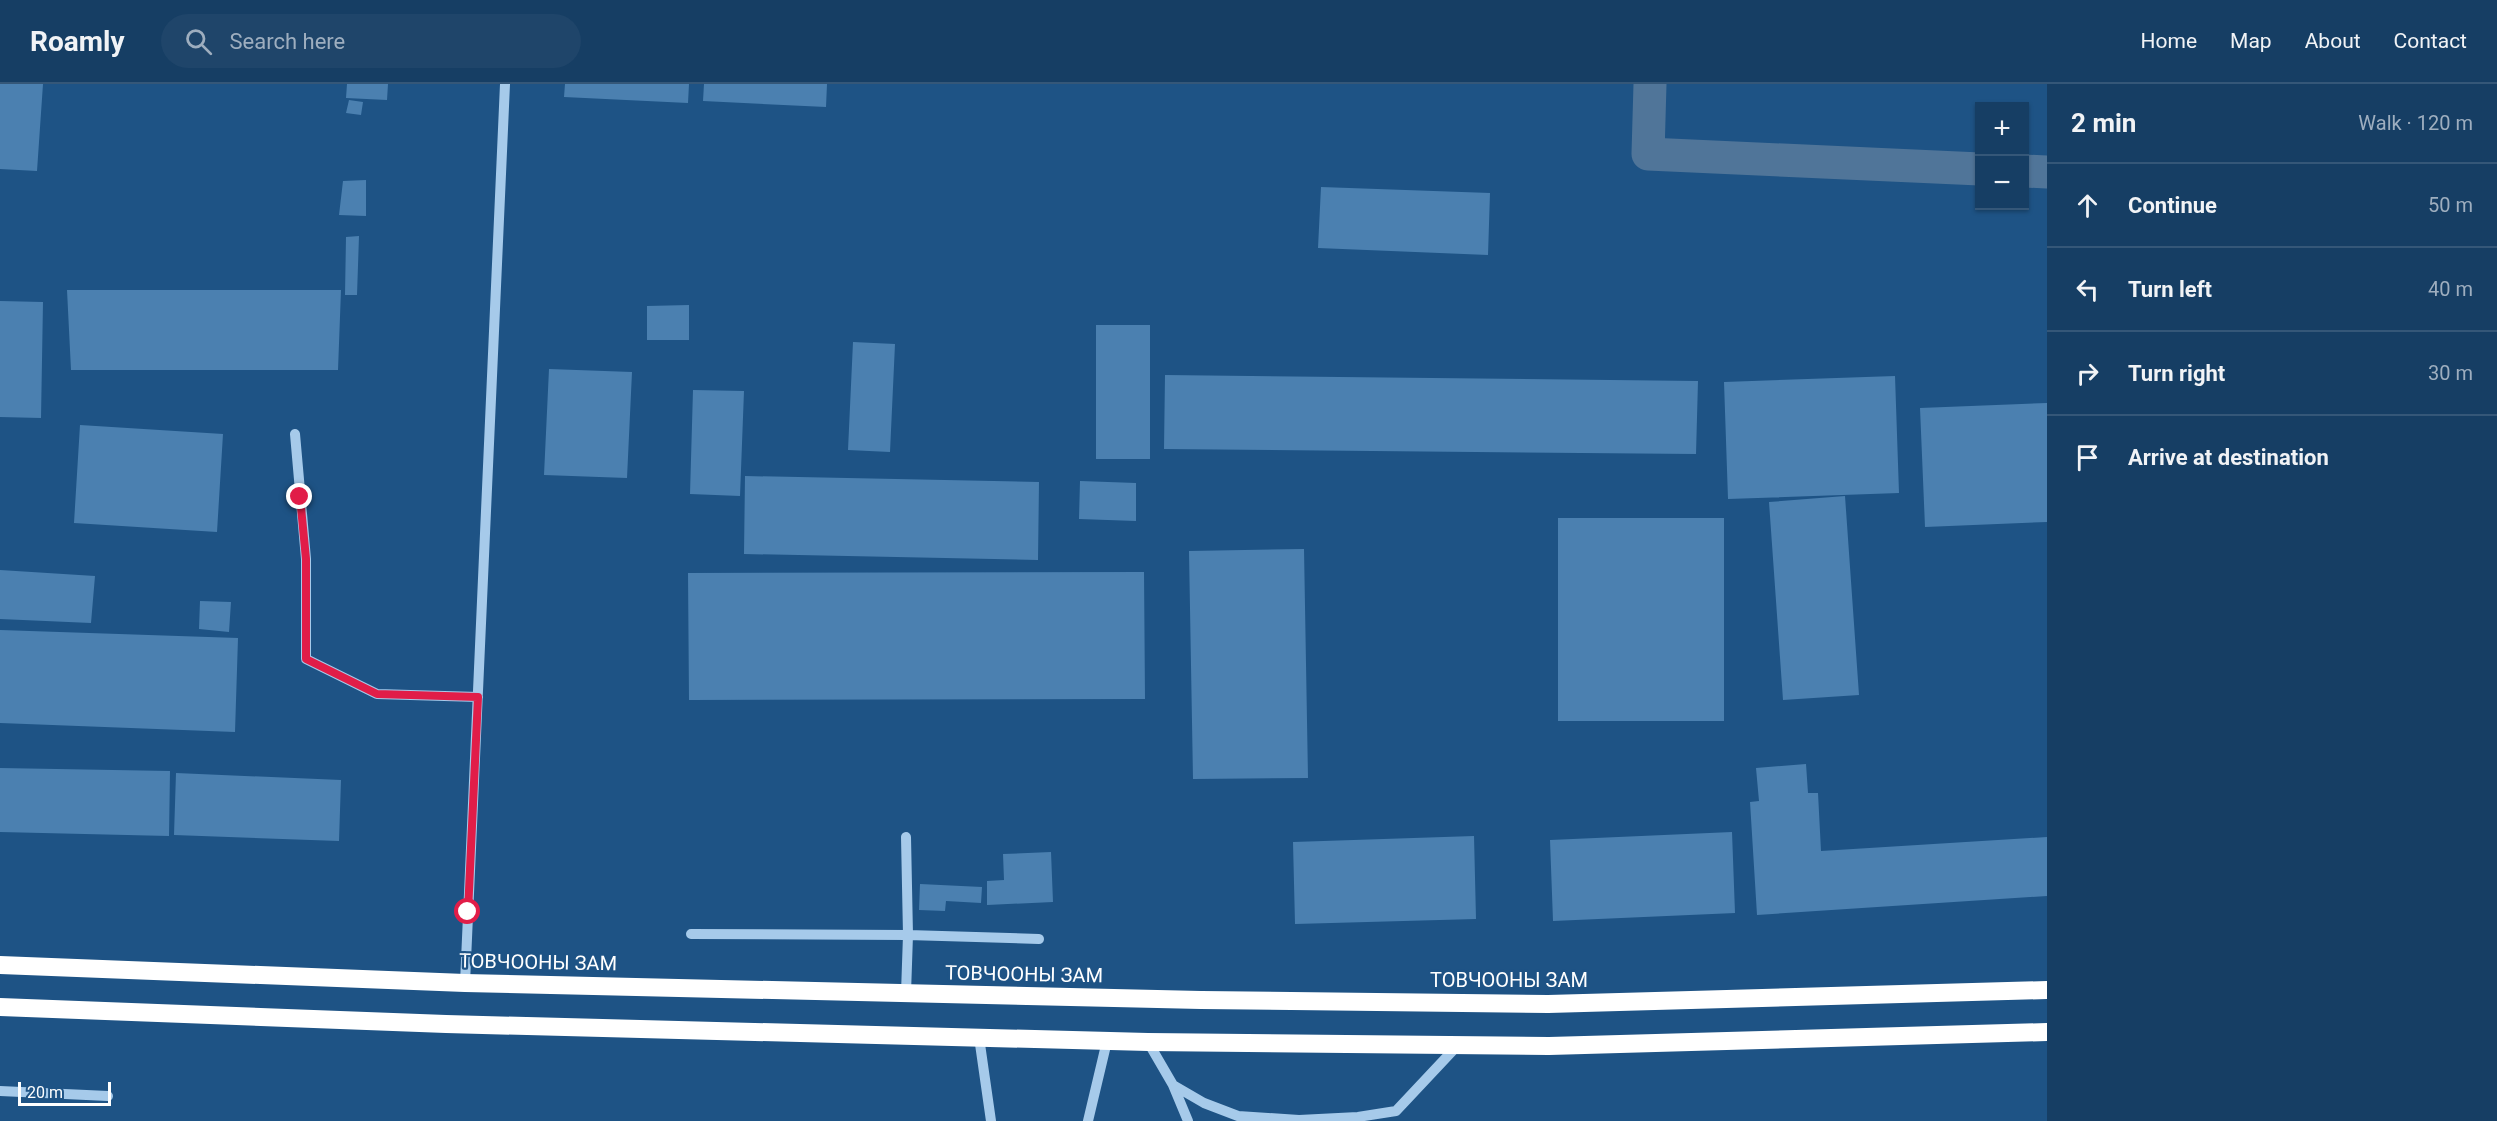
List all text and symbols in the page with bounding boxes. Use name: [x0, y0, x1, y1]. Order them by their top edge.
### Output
search box: [161, 14, 581, 68]
text: Roamly: [30, 25, 125, 58]
icon: search: [182, 25, 215, 58]
text: Search here: [230, 29, 345, 54]
text: Home: [2141, 29, 2197, 53]
text: Map: [2230, 29, 2272, 53]
text: About: [2305, 29, 2361, 53]
text: Contact: [2394, 29, 2467, 53]
map controls: [1975, 102, 2029, 210]
button: +: [1975, 102, 2029, 156]
text: 2 min: [2071, 108, 2136, 138]
text: Walk · 120 m: [2358, 111, 2473, 135]
button: −: [1975, 156, 2029, 210]
icon: ahead: [2071, 189, 2104, 222]
text: Continue: [2128, 193, 2217, 218]
text: 50 m: [2428, 193, 2473, 217]
icon: left: [2071, 273, 2104, 306]
text: Turn left: [2128, 277, 2212, 302]
text: 40 m: [2428, 277, 2473, 301]
icon: right: [2071, 357, 2104, 390]
text: Turn right: [2128, 361, 2225, 386]
text: 30 m: [2428, 361, 2473, 385]
icon: arrive: [2071, 441, 2104, 474]
text: Arrive at destination: [2128, 445, 2329, 470]
route end: [286, 483, 312, 509]
route start: [454, 898, 480, 924]
street label: ТОВЧООНЫ ЗАМ: [459, 949, 617, 975]
street label: ТОВЧООНЫ ЗАМ: [945, 961, 1103, 987]
street label: ТОВЧООНЫ ЗАМ: [1430, 968, 1588, 992]
scale bar: [18, 1079, 111, 1106]
text: 20 m: [27, 1083, 63, 1102]

